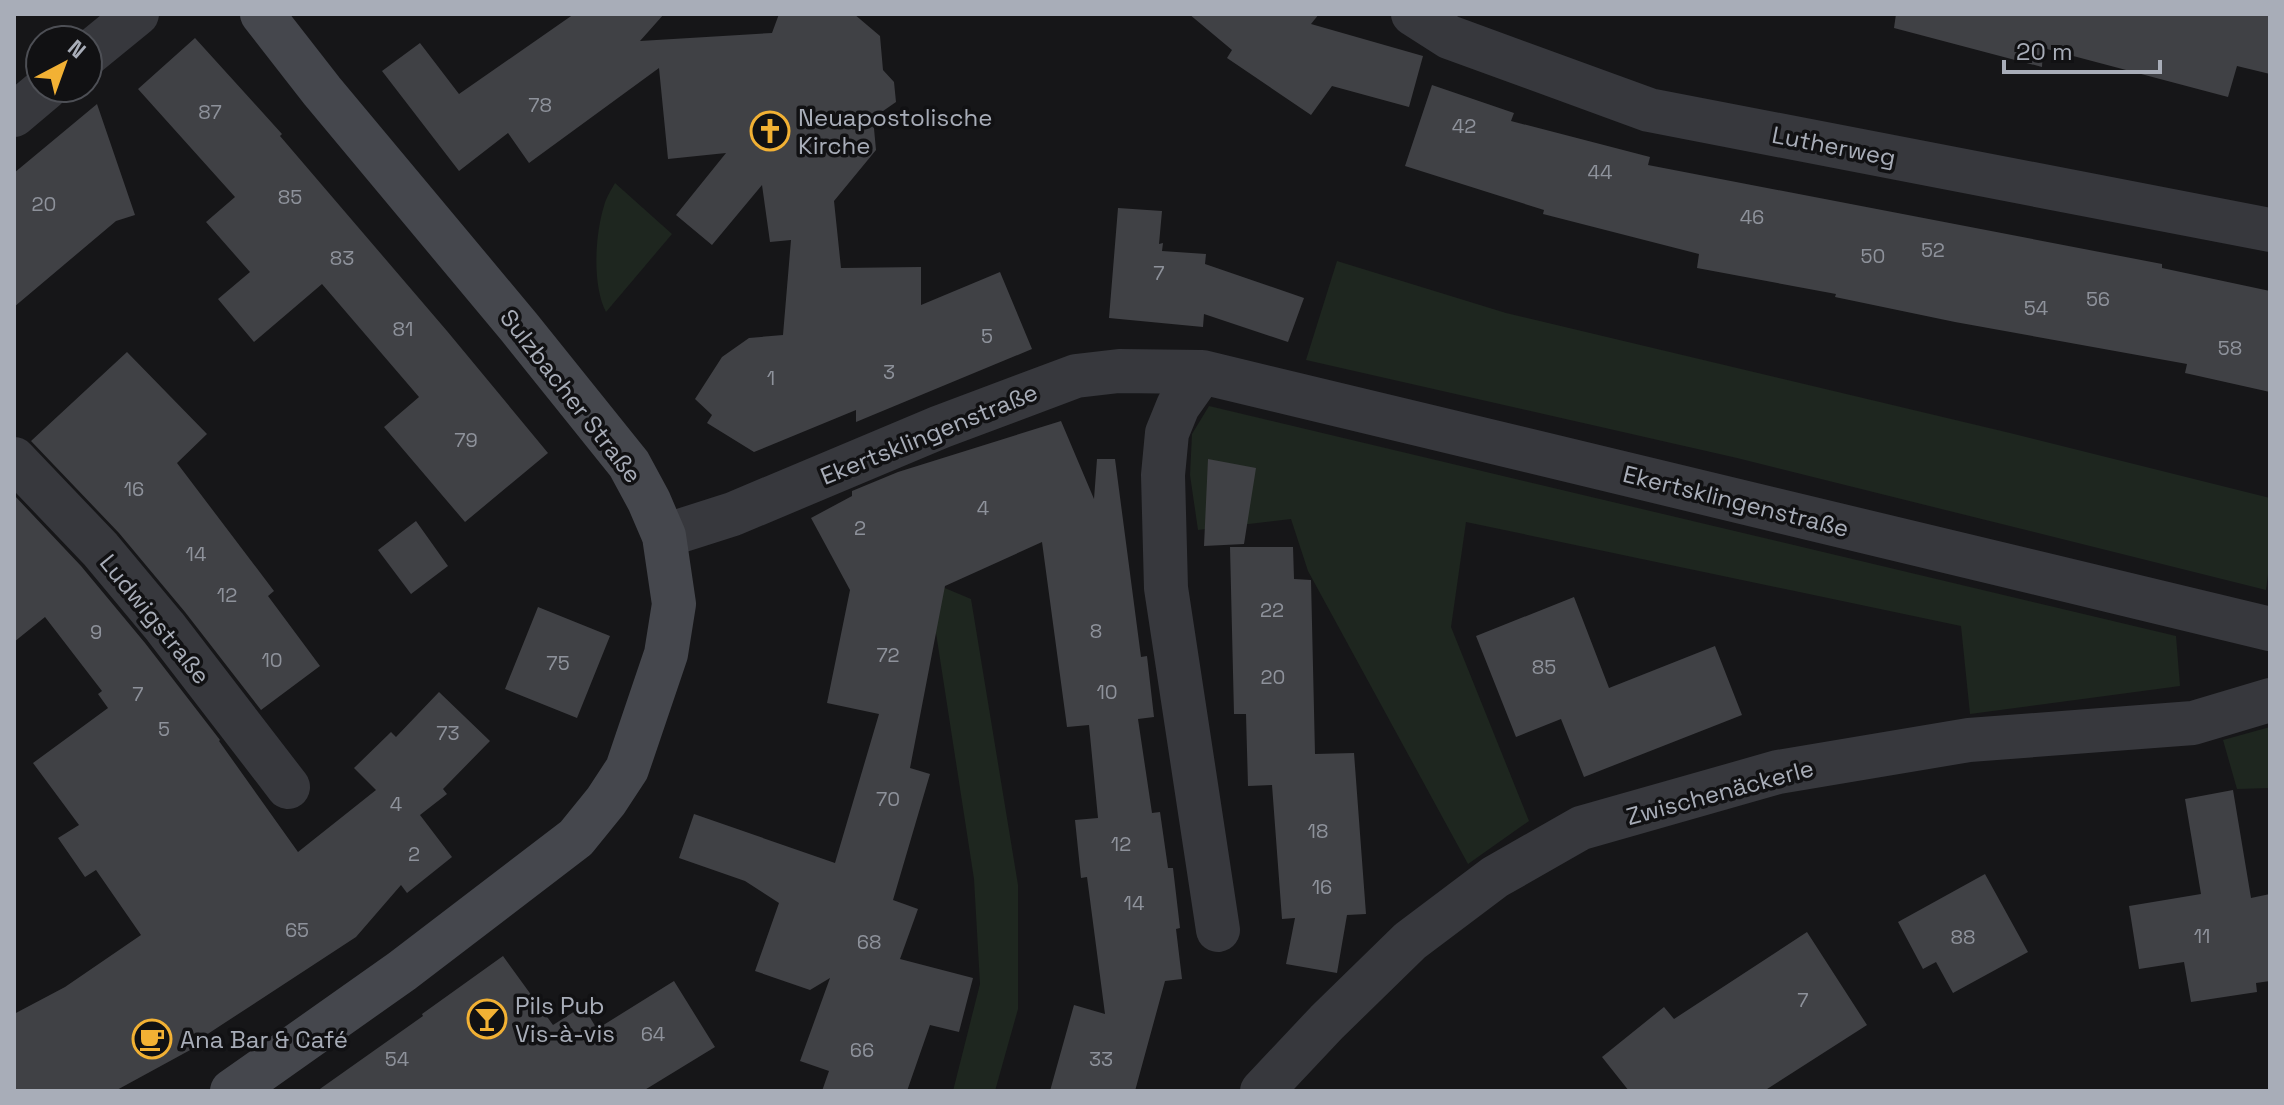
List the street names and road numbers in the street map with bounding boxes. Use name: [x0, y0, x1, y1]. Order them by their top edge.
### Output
street label: Lutherweg: [1770, 119, 1898, 173]
street label: Sulzbacher Straße: [493, 303, 649, 489]
street label: Ekertsklingenstraße: [816, 376, 1042, 492]
street label: Ekertsklingenstraße: [1620, 458, 1852, 544]
street label: Ludwigstraße: [93, 548, 217, 690]
street label: Zwischenäckerle: [1623, 752, 1817, 832]

